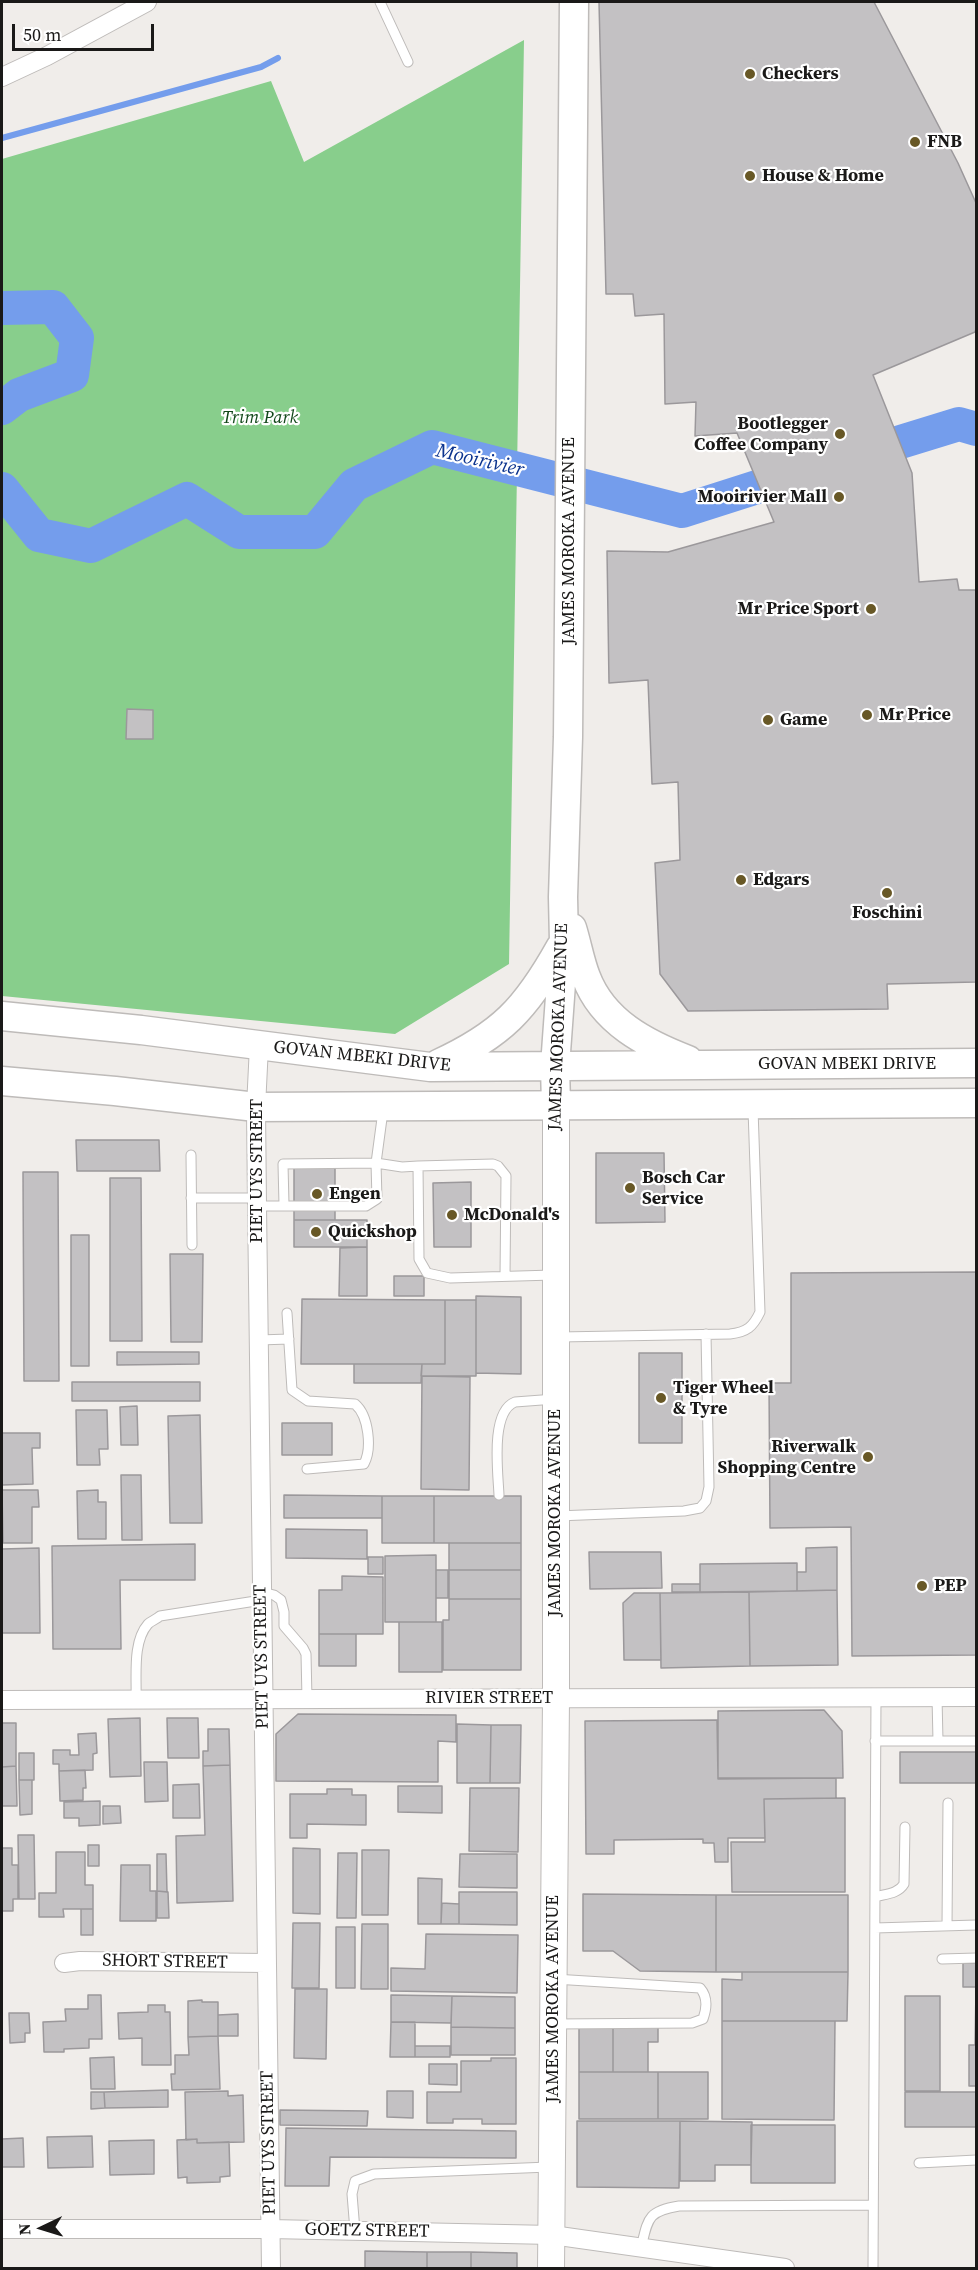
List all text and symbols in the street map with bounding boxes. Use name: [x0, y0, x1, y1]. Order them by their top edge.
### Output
scale bar: [15, 12, 158, 50]
text: 50 m: [23, 22, 61, 47]
place label: Checkers: [762, 63, 839, 85]
marker: Checkers: [743, 67, 757, 81]
place label: FNB: [927, 131, 962, 153]
marker: FNB: [908, 135, 922, 149]
place label: House & Home: [762, 165, 884, 187]
marker: House & Home: [743, 169, 757, 183]
park label: Trim Park: [222, 407, 298, 429]
place label: Bootlegger Coffee Company: [694, 413, 828, 456]
marker: Bootlegger Coffee Company: [833, 427, 847, 441]
street label: JAMES MOROKA AVENUE: [558, 437, 580, 645]
water label: Mooirivier: [434, 439, 526, 483]
place label: Mooirivier Mall: [698, 486, 827, 508]
marker: Mooirivier Mall: [832, 490, 846, 504]
place label: Mr Price Sport: [738, 598, 859, 620]
marker: Mr Price Sport: [864, 602, 878, 616]
place label: Mr Price: [879, 704, 951, 726]
marker: Mr Price: [860, 708, 874, 722]
place label: Game: [780, 709, 827, 731]
marker: Game: [761, 713, 775, 727]
place label: Edgars: [753, 869, 809, 891]
marker: Edgars: [734, 873, 748, 887]
marker: Foschini: [880, 886, 894, 900]
place label: Foschini: [852, 902, 922, 924]
street label: JAMES MOROKA AVENUE: [545, 923, 573, 1131]
street label: GOVAN MBEKI DRIVE: [272, 1037, 452, 1077]
street label: GOVAN MBEKI DRIVE: [758, 1053, 936, 1075]
street label: PIET UYS STREET: [246, 1099, 268, 1243]
place label: Bosch Car Service: [642, 1167, 725, 1210]
marker: Bosch Car Service: [623, 1181, 637, 1195]
place label: Engen: [329, 1183, 381, 1205]
marker: Engen: [310, 1187, 324, 1201]
place label: McDonald's: [464, 1204, 560, 1226]
marker: McDonald's: [445, 1208, 459, 1222]
place label: Quickshop: [328, 1221, 417, 1243]
marker: Quickshop: [309, 1225, 323, 1239]
place label: Tiger Wheel & Tyre: [673, 1377, 774, 1420]
marker: Tiger Wheel & Tyre: [654, 1391, 668, 1405]
street label: JAMES MOROKA AVENUE: [544, 1409, 566, 1617]
place label: Riverwalk Shopping Centre: [718, 1436, 856, 1478]
marker: Riverwalk Shopping Centre: [861, 1450, 875, 1464]
place label: PEP: [934, 1575, 967, 1597]
marker: PEP: [915, 1579, 929, 1593]
street label: PIET UYS STREET: [250, 1585, 274, 1729]
street label: RIVIER STREET: [425, 1687, 553, 1709]
street label: JAMES MOROKA AVENUE: [542, 1895, 564, 2103]
street label: SHORT STREET: [102, 1950, 228, 1974]
street label: PIET UYS STREET: [257, 2071, 281, 2215]
north arrow: [12, 2198, 72, 2258]
street label: GOETZ STREET: [304, 2219, 430, 2243]
text: N: [13, 2223, 35, 2236]

